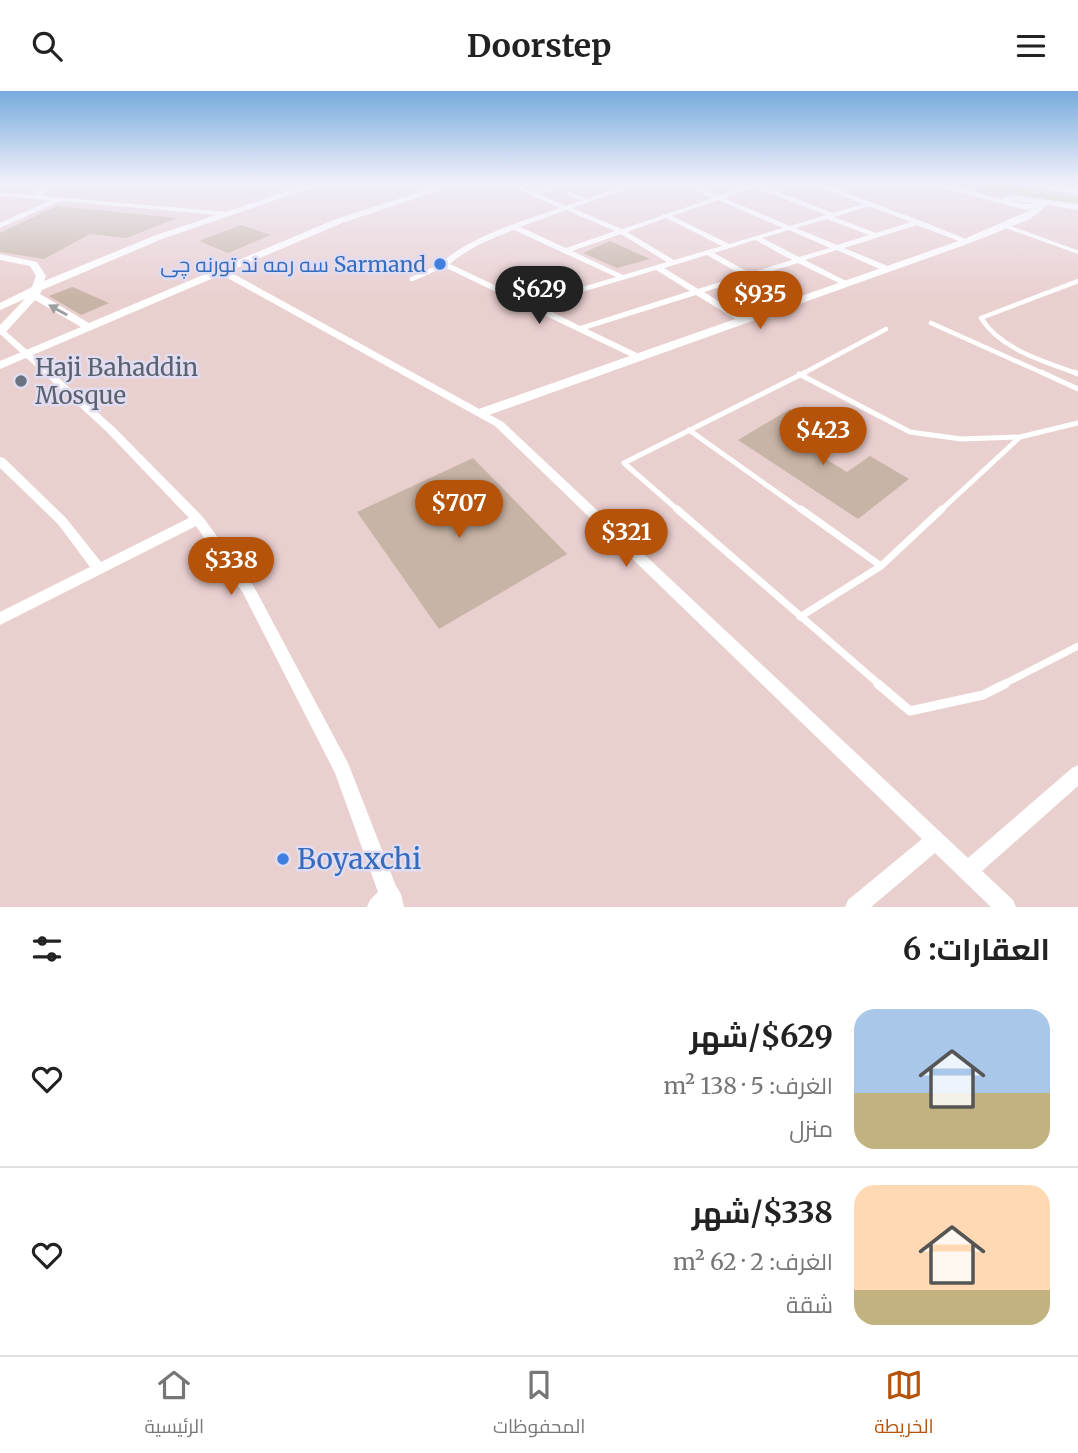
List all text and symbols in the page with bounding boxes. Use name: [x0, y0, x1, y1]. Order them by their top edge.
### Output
text: Doorstep: [467, 26, 611, 66]
icon: search: [28, 27, 66, 65]
icon: menu: [1012, 27, 1050, 65]
place label: سه رمه ند تورنه چی Sarmand: [160, 251, 426, 279]
marker: سه رمه ند تورنه چی Sarmand: [432, 256, 448, 272]
pin: $629: [498, 267, 580, 326]
pin: $935: [719, 271, 801, 331]
text: $629: [511, 274, 567, 303]
text: $935: [733, 279, 787, 308]
one-way arrow: [49, 304, 68, 316]
place label: Haji Bahaddin Mosque: [35, 352, 198, 411]
marker: Haji Bahaddin Mosque: [13, 373, 29, 389]
pin: $423: [782, 407, 864, 467]
text: $423: [796, 415, 850, 444]
pin: $707: [418, 481, 500, 540]
text: $707: [431, 488, 487, 517]
pin: $321: [585, 510, 667, 569]
text: $321: [601, 517, 651, 546]
pin: $338: [190, 538, 272, 597]
text: $338: [204, 545, 258, 574]
place label: Boyaxchi: [297, 841, 421, 877]
marker: Boyaxchi: [275, 851, 291, 867]
icon: filters: [28, 930, 66, 968]
text: العقارات: 6: [903, 930, 1050, 968]
text: $629/شهر: [690, 1017, 833, 1055]
icon: home: [910, 1037, 994, 1121]
icon: heart: [28, 1060, 66, 1098]
text: الغرف: 5 · 138 m²: [663, 1071, 833, 1100]
text: منزل: [789, 1114, 833, 1143]
text: $338/شهر: [692, 1193, 833, 1231]
icon: home: [910, 1213, 994, 1297]
icon: heart: [28, 1236, 66, 1274]
text: الغرف: 2 · 62 m²: [673, 1247, 833, 1276]
text: شقة: [786, 1290, 833, 1319]
tab: الرئيسية: [144, 1366, 204, 1444]
tab: المحفوظات: [493, 1366, 585, 1444]
tab: الخريطة: [874, 1366, 934, 1444]

